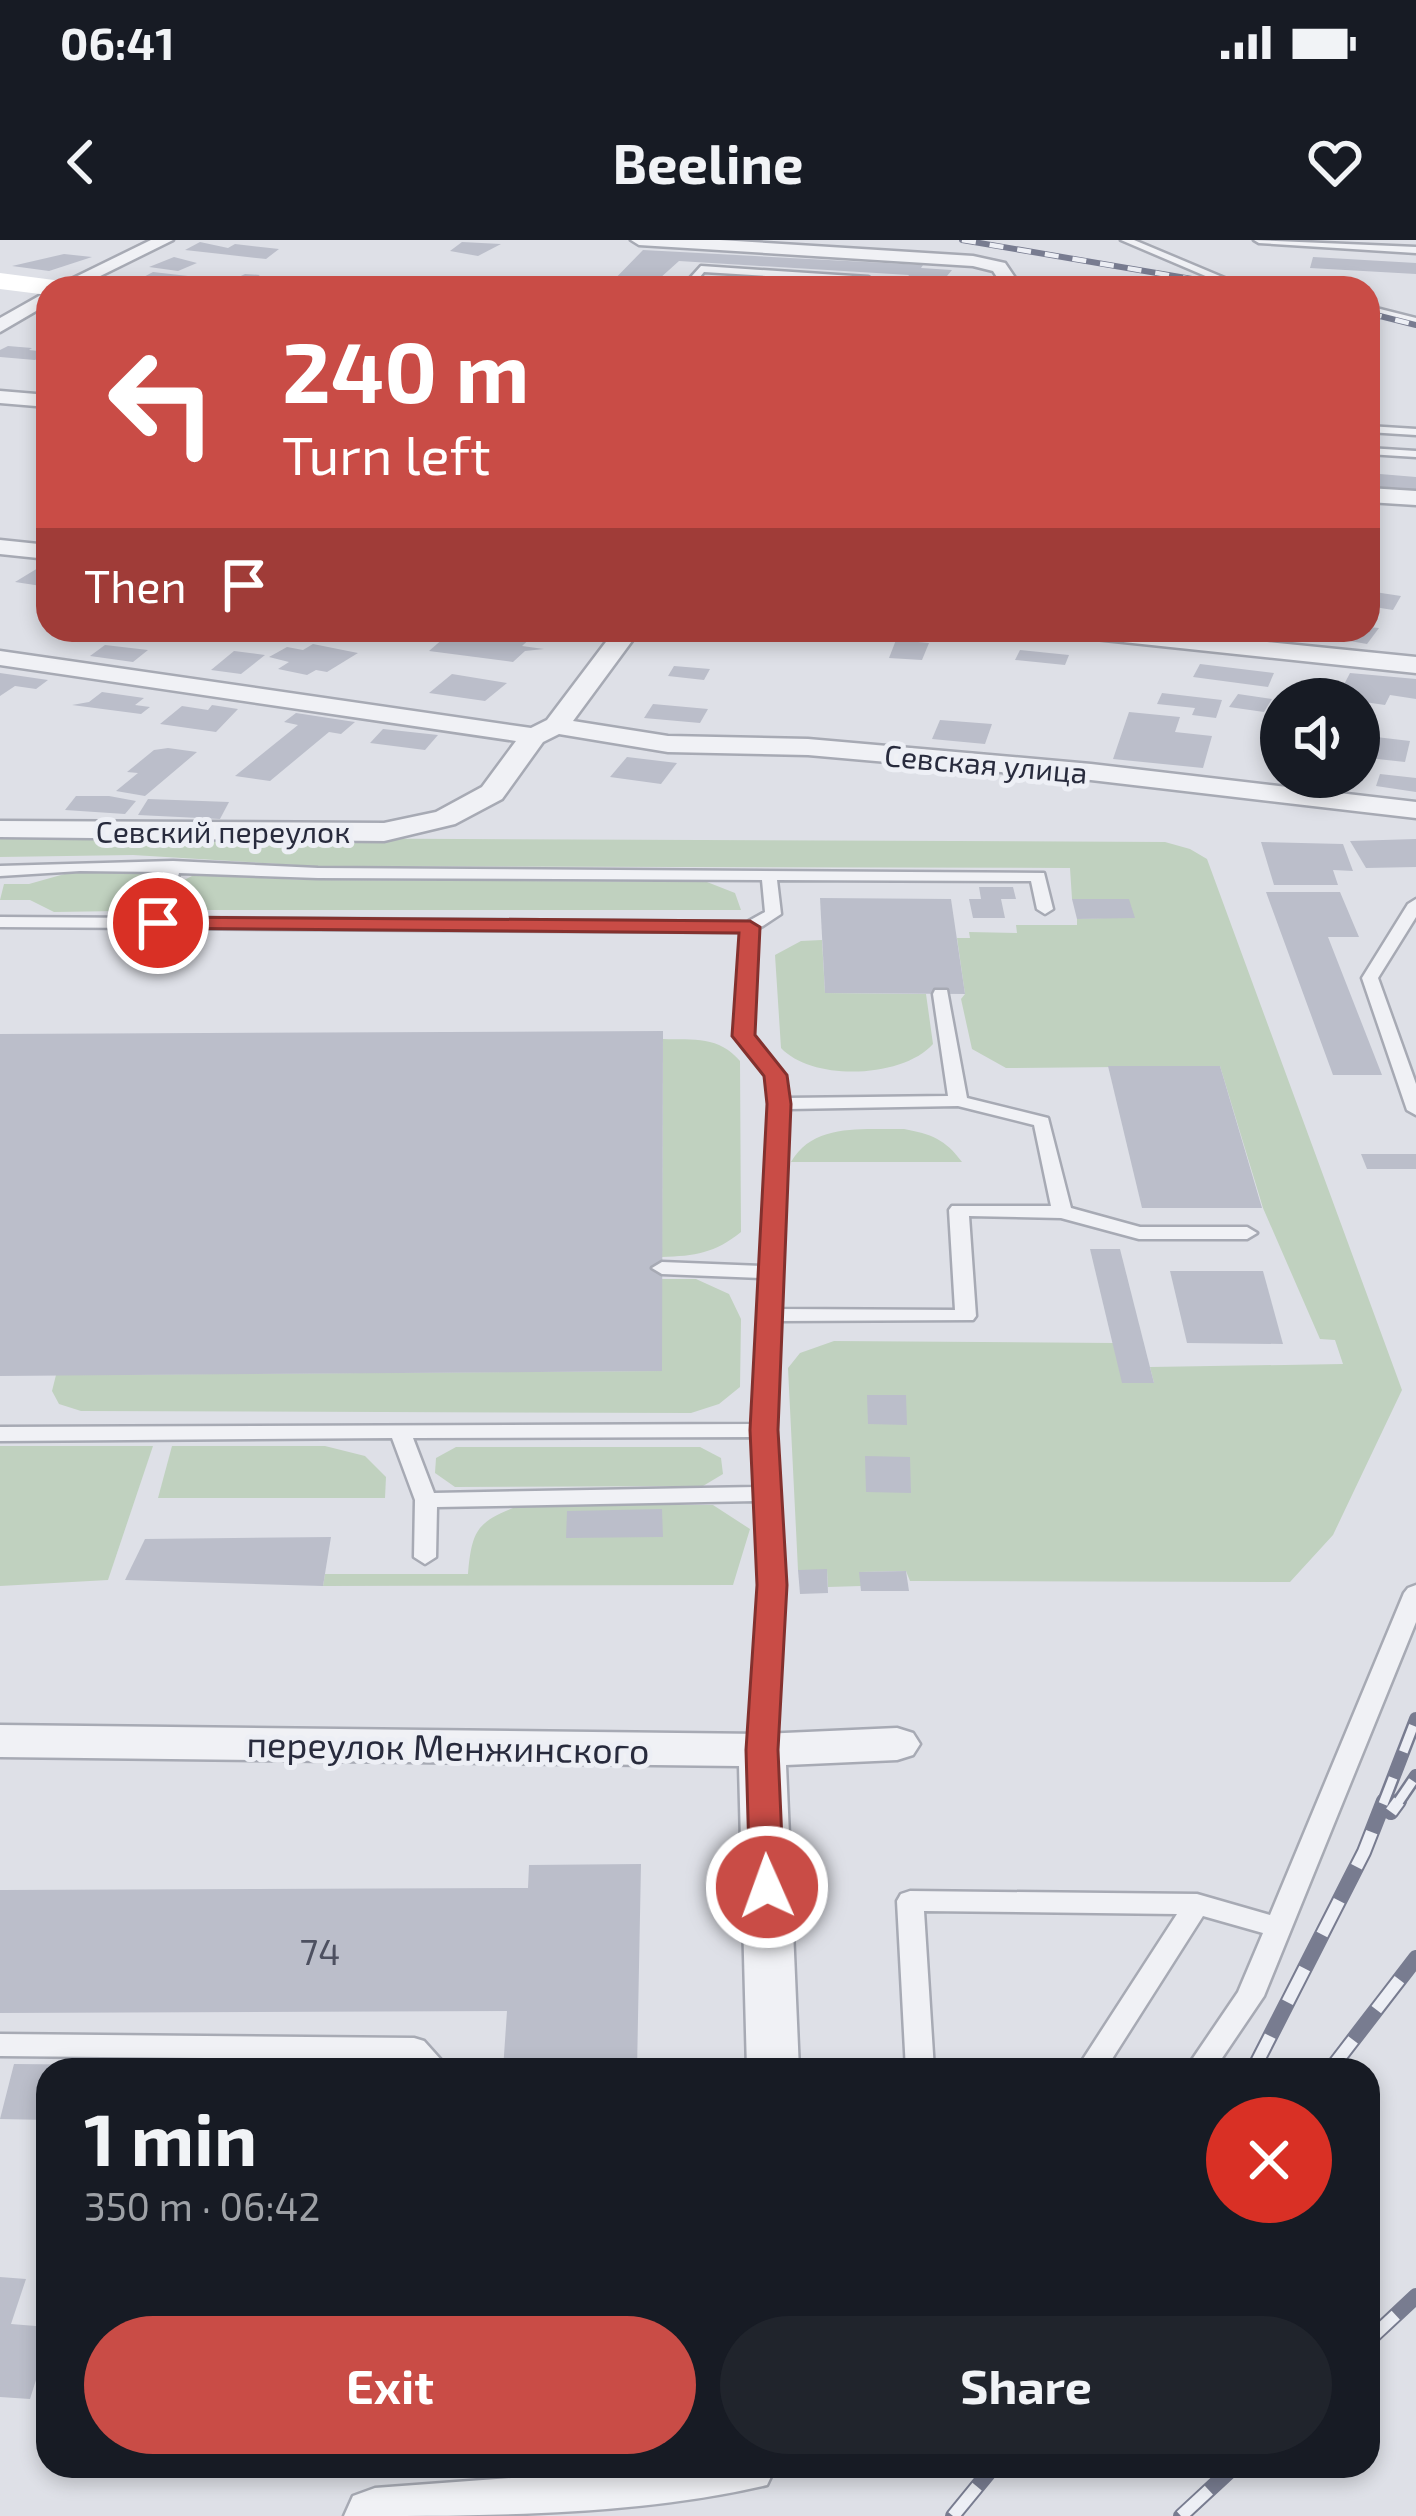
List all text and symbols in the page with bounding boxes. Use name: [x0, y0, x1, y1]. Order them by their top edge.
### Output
text: 06:41: [60, 15, 175, 69]
icon: back: [48, 129, 114, 195]
icon: heart: [1302, 129, 1368, 195]
text: Beeline: [613, 130, 804, 195]
text: 240 m: [282, 319, 529, 420]
icon: left: [84, 324, 240, 480]
text: Turn left: [282, 421, 491, 486]
icon: arrive: [211, 552, 277, 618]
text: Then: [84, 558, 187, 612]
map controls: [1260, 678, 1380, 798]
button: sound: [1260, 678, 1380, 798]
street label: Севская улица: [883, 736, 1089, 791]
street label: Севский переулок: [96, 813, 350, 850]
pin: [107, 872, 209, 974]
icon: arrive: [125, 890, 191, 956]
street label: переулок Менжинского: [246, 1721, 650, 1772]
position arrow: [704, 1824, 830, 1950]
house number: 74: [300, 1929, 340, 1972]
text: 1 min: [84, 2094, 257, 2180]
button: close: [1206, 2097, 1332, 2223]
text: 350 m · 06:42: [84, 2182, 321, 2229]
button: Exit: [84, 2316, 696, 2454]
button: Share: [720, 2316, 1332, 2454]

